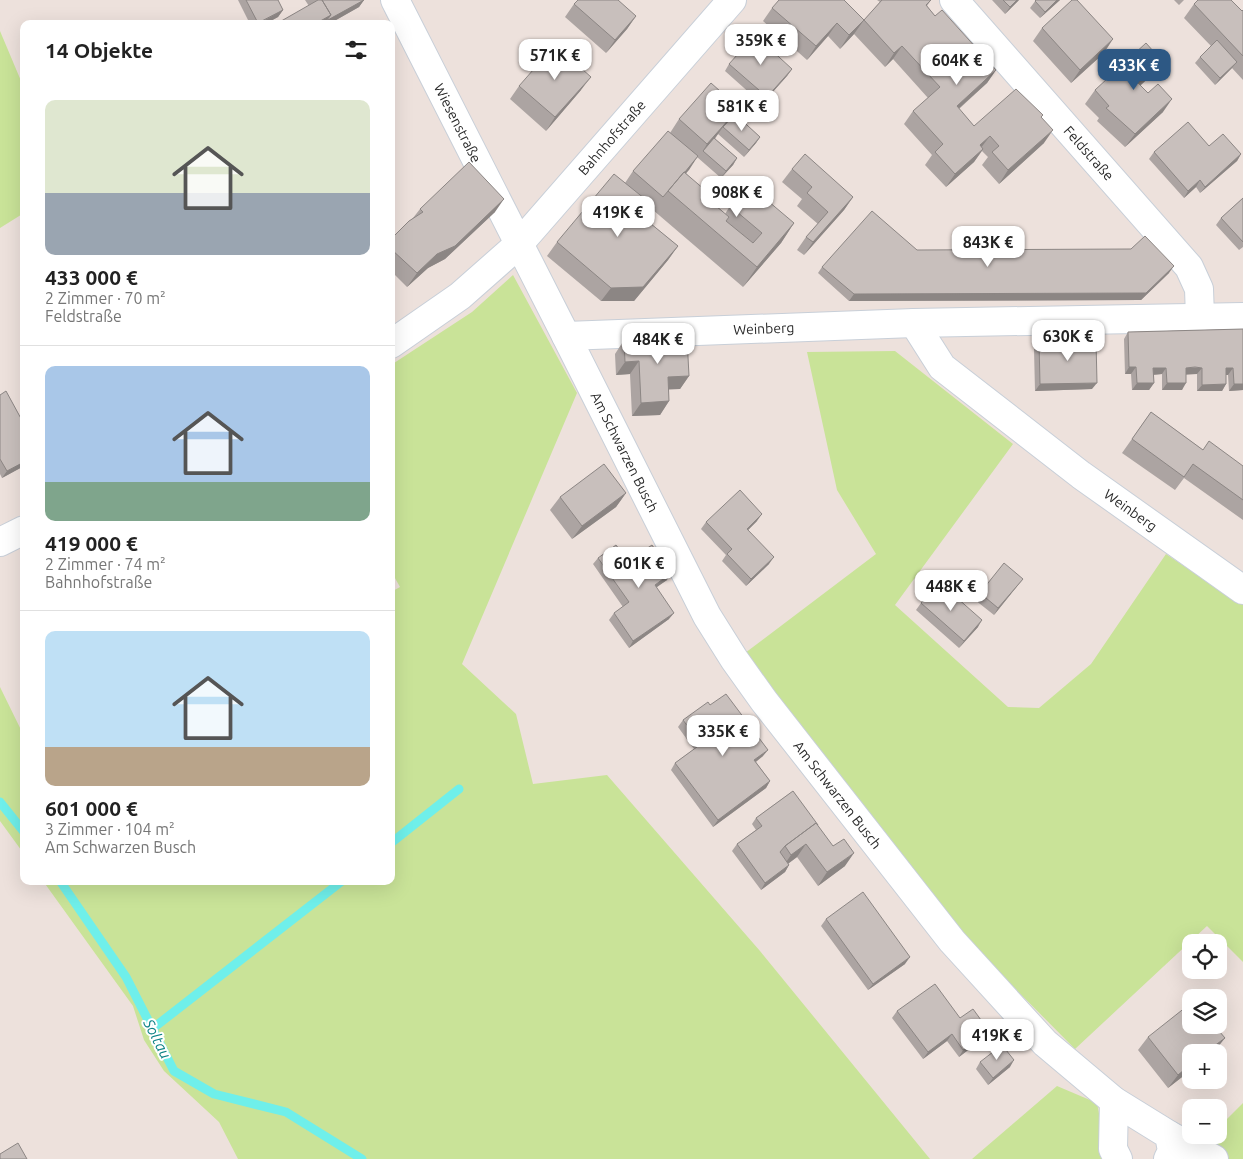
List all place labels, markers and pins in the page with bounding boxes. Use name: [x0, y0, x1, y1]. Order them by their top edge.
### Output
pin: 359K €: [720, 23, 802, 66]
pin: 571K €: [514, 38, 596, 81]
pin: 604K €: [916, 44, 998, 86]
pin: 433K €: [1093, 48, 1175, 91]
pin: 581K €: [701, 90, 783, 132]
pin: 908K €: [696, 176, 778, 218]
pin: 419K €: [577, 196, 659, 238]
pin: 843K €: [947, 226, 1029, 268]
pin: 630K €: [1027, 320, 1109, 362]
pin: 484K €: [617, 322, 699, 365]
pin: 601K €: [598, 546, 680, 589]
pin: 448K €: [910, 570, 992, 612]
pin: 335K €: [682, 714, 764, 757]
pin: 419K €: [956, 1018, 1038, 1061]

